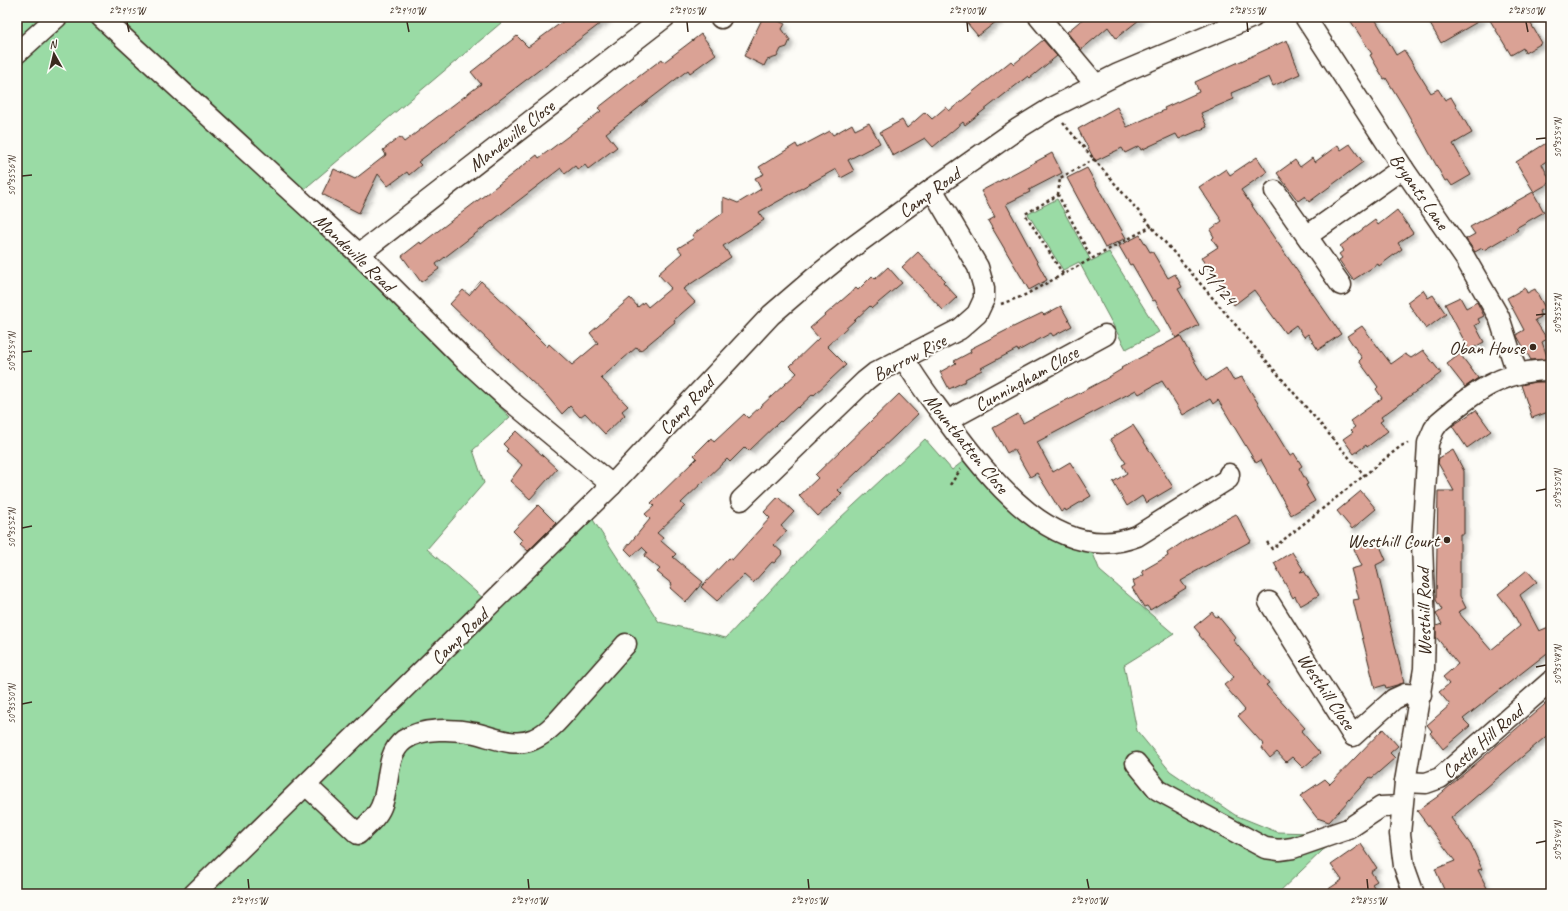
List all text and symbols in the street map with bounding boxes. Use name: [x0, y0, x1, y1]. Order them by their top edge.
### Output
text: 2°29'15"W: [109, 4, 147, 17]
text: 2°29'10"W: [389, 4, 427, 17]
text: 2°29'05"W: [669, 4, 707, 17]
text: 2°29'00"W: [949, 4, 987, 17]
text: 2°28'55"W: [1229, 4, 1267, 17]
text: 2°28'50"W: [1508, 4, 1546, 17]
north arrow: [34, 34, 74, 74]
text: N: [48, 36, 59, 52]
street label: Mandeville Close: [464, 94, 561, 177]
text: 50°35'54"N: [1551, 116, 1564, 158]
street label: Bryants Lane: [1384, 149, 1455, 236]
text: 50°35'56"N: [5, 154, 18, 196]
street label: Camp Road: [894, 161, 967, 223]
street label: Mandeville Road: [309, 208, 402, 299]
street label: S1/124: [1192, 257, 1244, 312]
text: 50°35'52"N: [1551, 292, 1564, 334]
street label: Barrow Rise: [869, 328, 952, 387]
text: 50°35'54"N: [5, 330, 18, 372]
place label: Oban House: [1449, 336, 1527, 360]
street label: Cunningham Close: [970, 340, 1084, 417]
marker: Oban House: [1528, 342, 1538, 352]
street label: Camp Road: [654, 370, 721, 440]
street label: Mountbatten Close: [919, 389, 1015, 500]
text: 50°35'50"N: [1551, 467, 1564, 509]
text: 50°35'52"N: [5, 506, 18, 548]
place label: Westhill Court: [1347, 529, 1441, 553]
marker: Westhill Court: [1442, 535, 1452, 545]
street label: Westhill Road: [1411, 565, 1437, 656]
street label: Camp Road: [426, 602, 495, 670]
text: 50°35'48"N: [1551, 643, 1564, 685]
street label: Westhill Close: [1292, 649, 1362, 736]
text: 50°35'50"N: [5, 682, 18, 724]
street label: Castle Hill Road: [1437, 698, 1530, 784]
text: 50°35'46"N: [1551, 819, 1564, 861]
text: 2°29'15"W: [231, 894, 269, 907]
text: 2°29'10"W: [511, 894, 549, 907]
text: 2°29'05"W: [791, 894, 829, 907]
text: 2°29'00"W: [1071, 894, 1109, 907]
text: 2°28'55"W: [1350, 894, 1388, 907]

